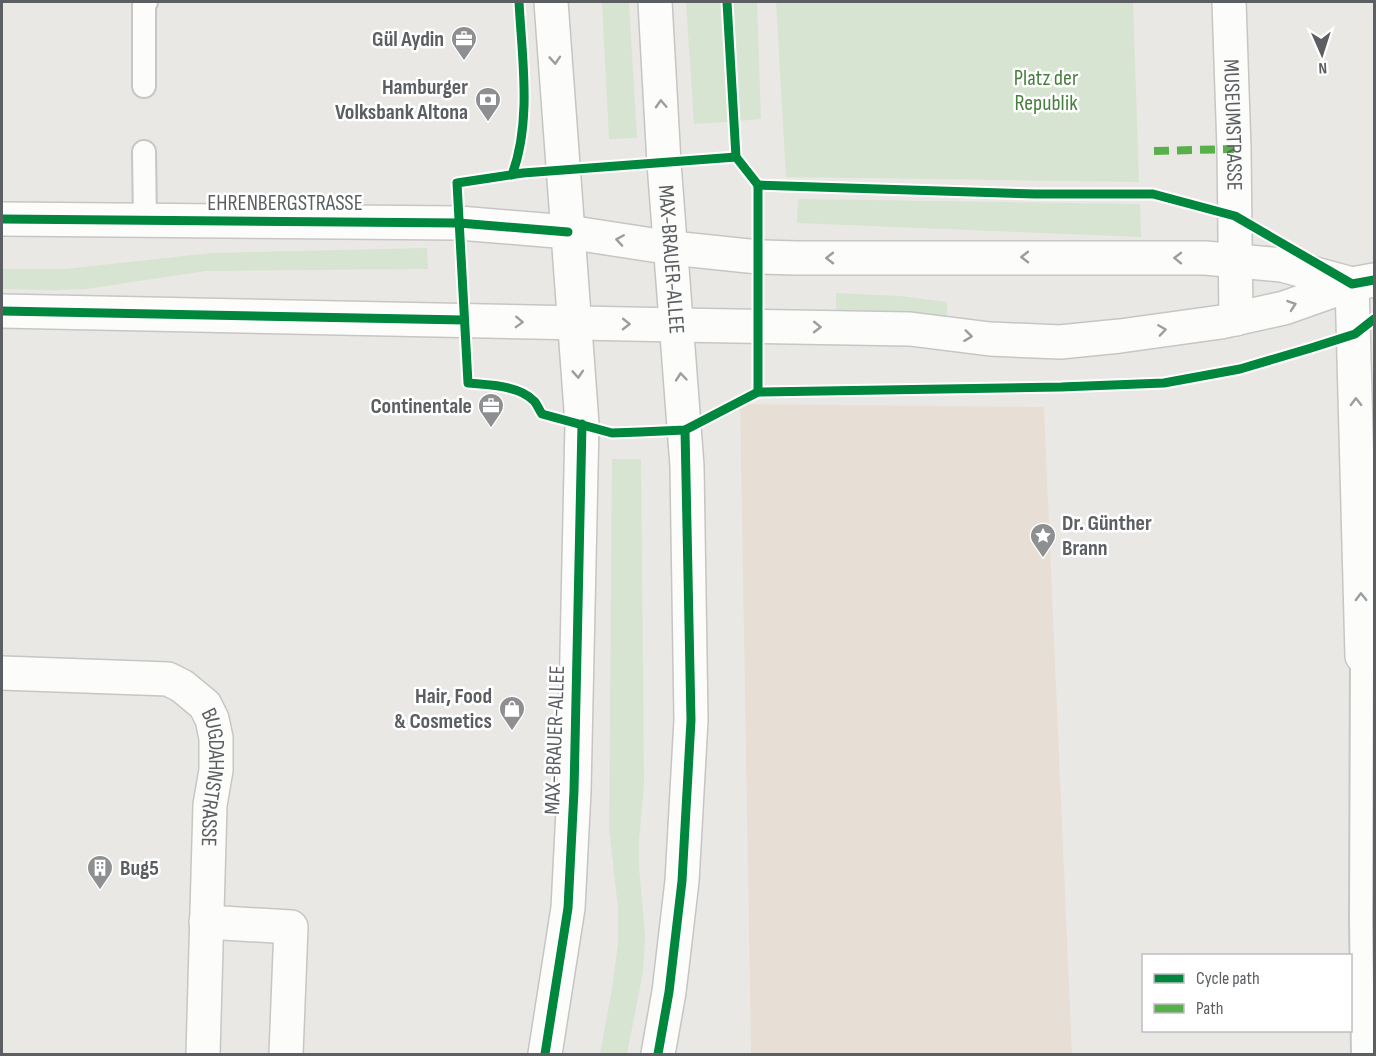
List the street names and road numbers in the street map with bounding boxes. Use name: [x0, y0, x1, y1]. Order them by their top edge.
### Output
street label: MUSEUMSTRASSE: [1217, 59, 1248, 191]
street label: MAX-BRAUER-ALLEE: [652, 184, 690, 335]
street label: EHRENBERGSTRASSE: [207, 190, 363, 217]
street label: MAX-BRAUER-ALLEE: [539, 665, 571, 815]
street label: BUGDAHNSTRASSE: [195, 703, 230, 847]

